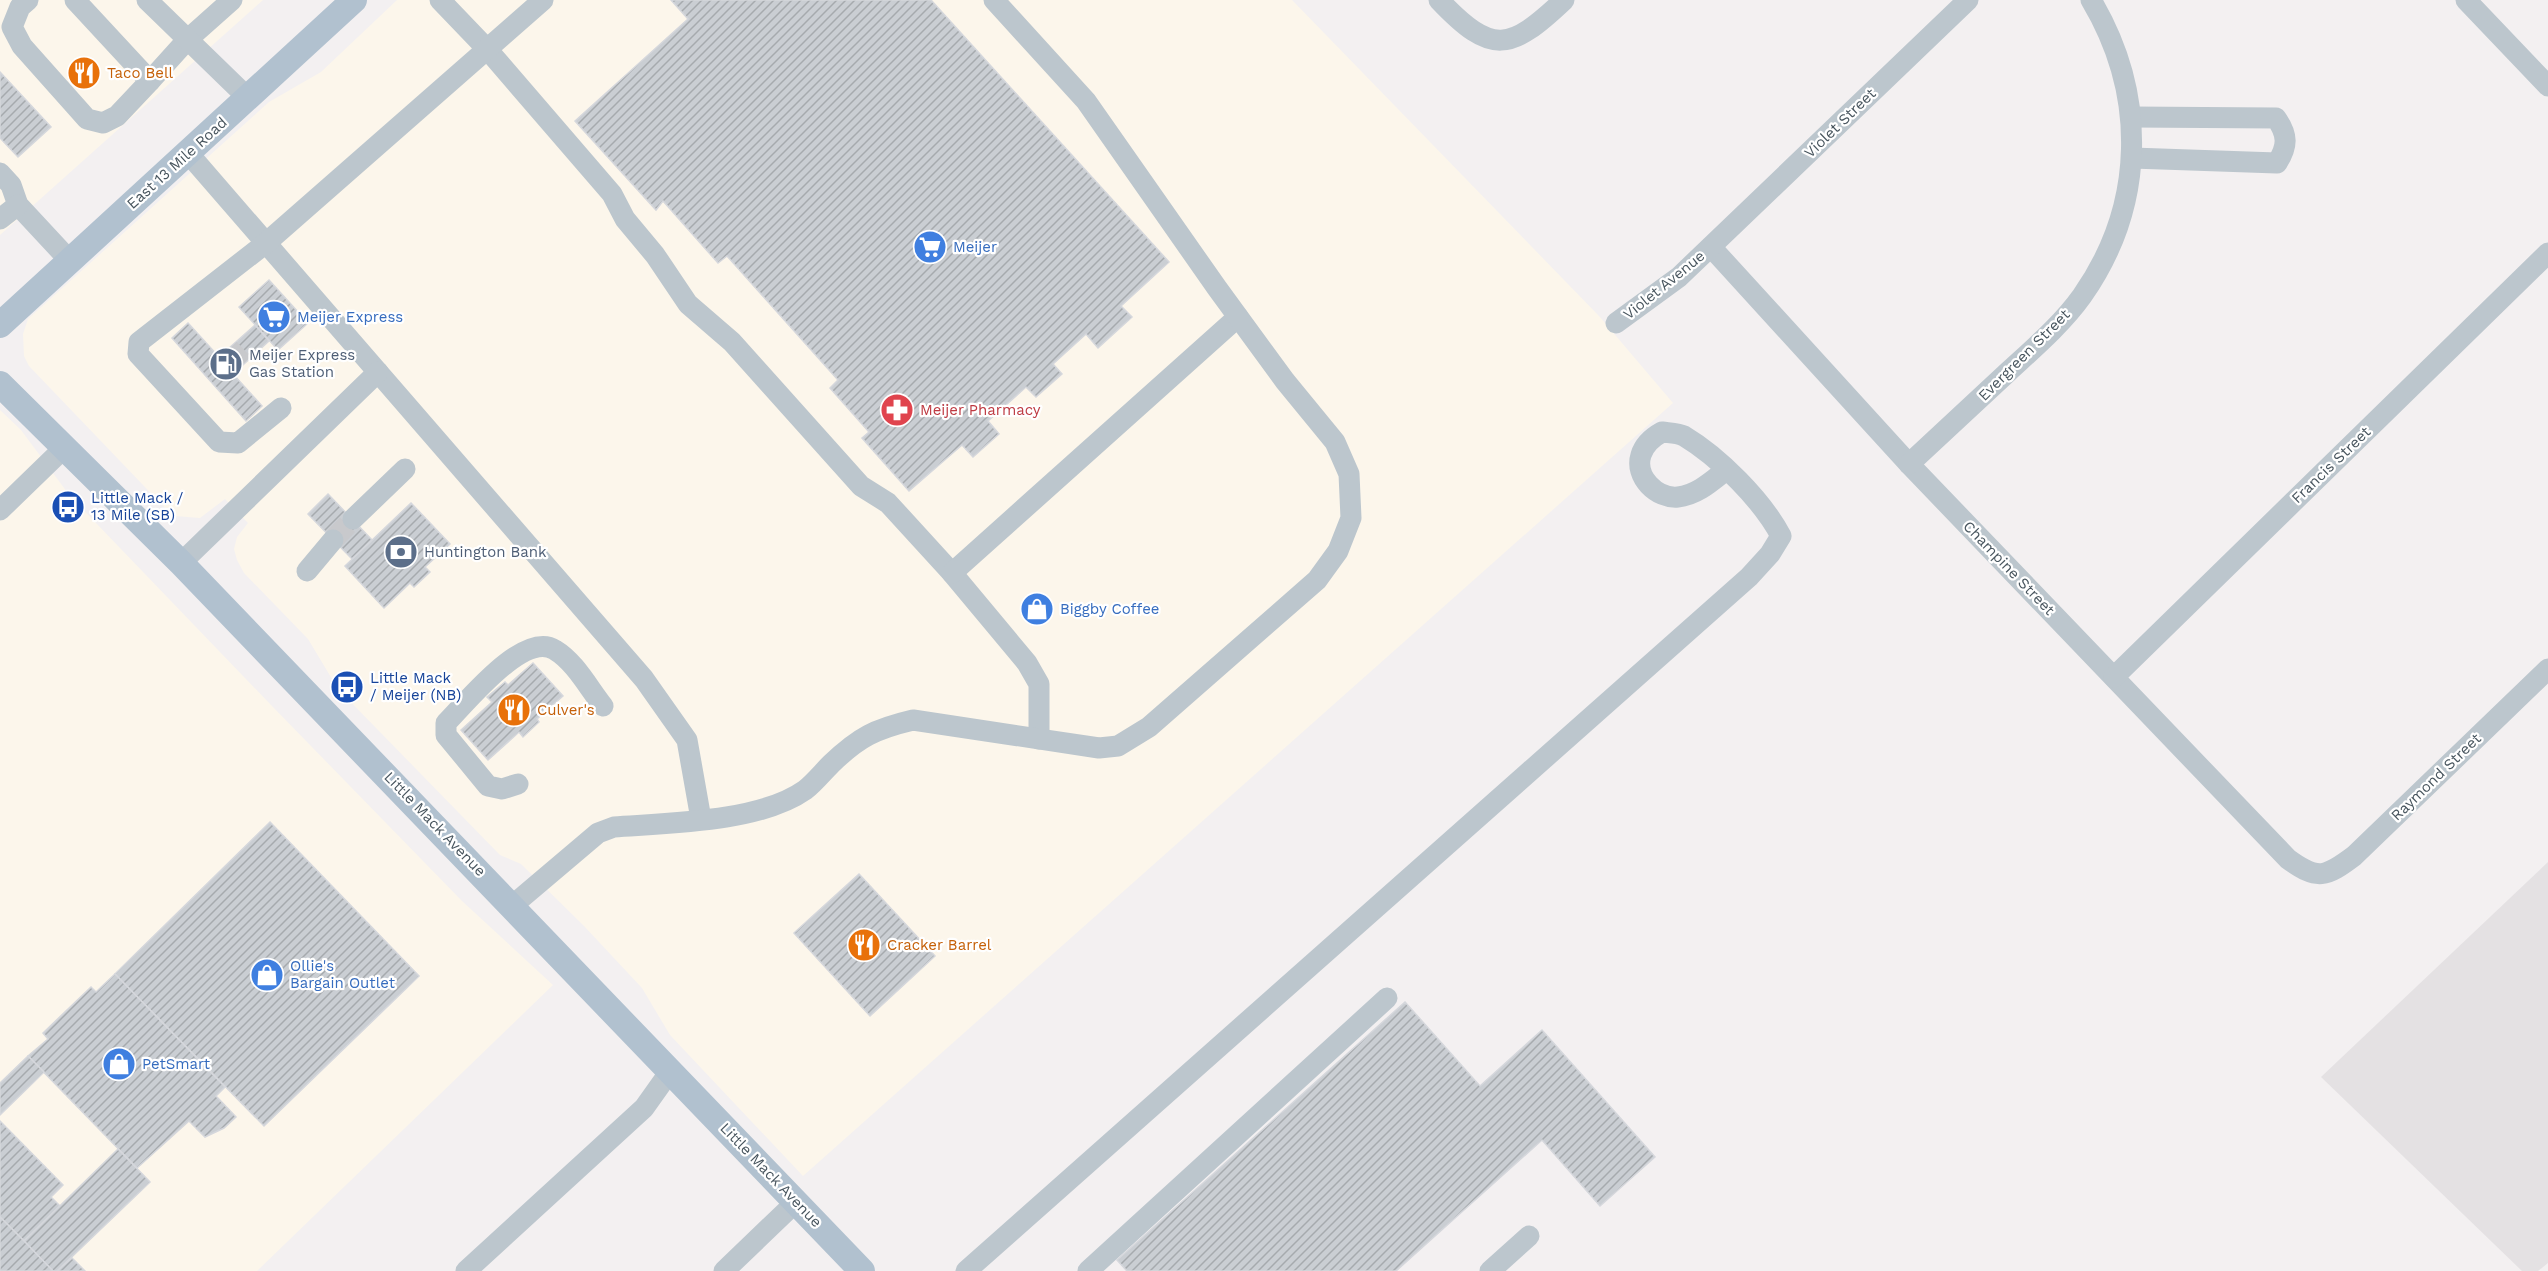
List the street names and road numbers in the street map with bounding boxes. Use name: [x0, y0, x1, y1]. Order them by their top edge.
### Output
street label: Violet Street: [1801, 84, 1880, 162]
street label: East 13 Mile Road: [123, 113, 231, 213]
street label: Violet Avenue: [1620, 247, 1708, 323]
street label: Evergreen Street: [1974, 305, 2074, 405]
street label: Francis Street: [2288, 422, 2375, 507]
street label: Champine Street: [1959, 517, 2059, 619]
street label: Raymond Street: [2387, 729, 2485, 824]
street label: Little Mack Avenue: [380, 768, 490, 880]
street label: Little Mack Avenue: [716, 1119, 826, 1231]

